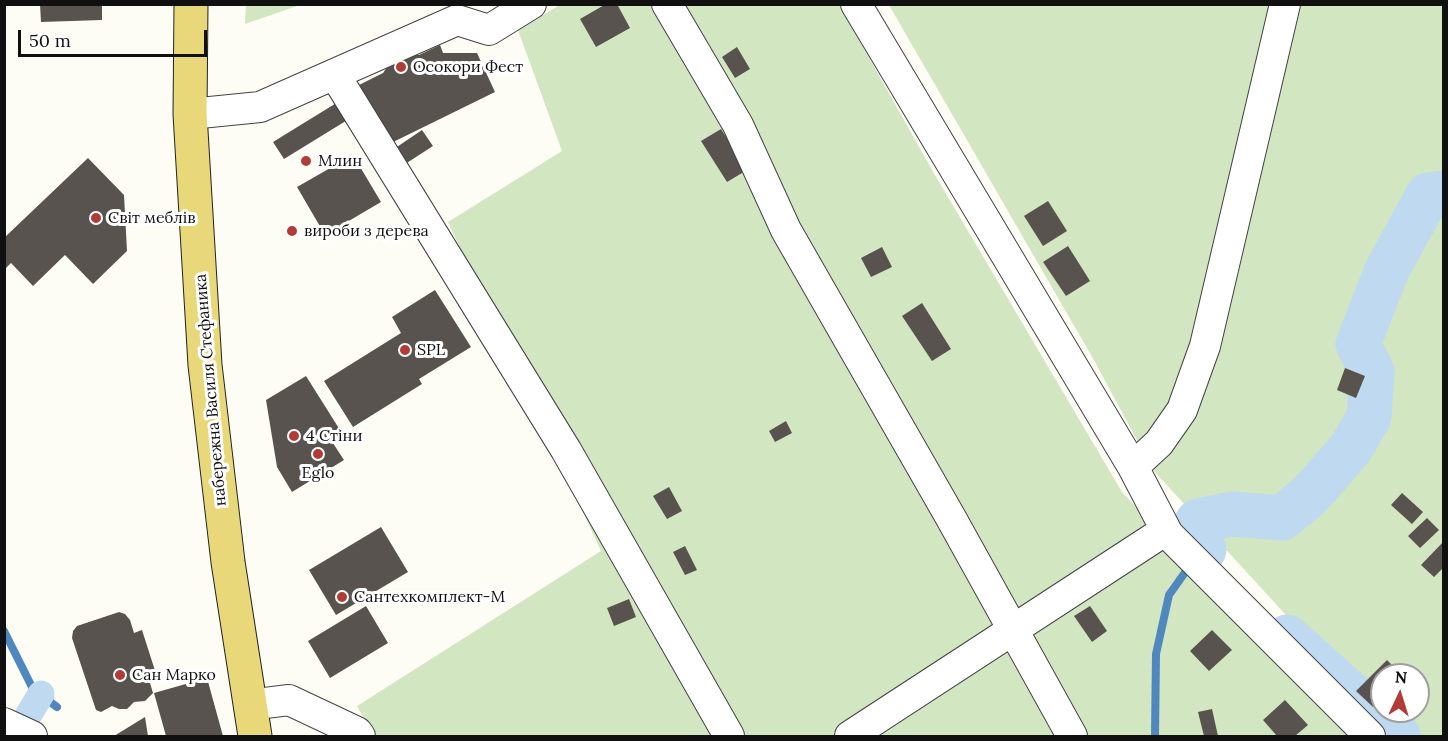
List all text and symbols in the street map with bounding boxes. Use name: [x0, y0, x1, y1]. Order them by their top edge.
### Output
scale bar: [21, 18, 210, 56]
text: 50 m: [29, 29, 71, 52]
place label: Осокори Фест: [413, 57, 523, 77]
marker: Осокори Фест: [394, 60, 408, 74]
place label: Млин: [318, 151, 362, 171]
marker: Млин: [299, 154, 313, 168]
place label: Світ меблів: [108, 208, 196, 228]
marker: Світ меблів: [89, 211, 103, 225]
place label: вироби з дерева: [304, 221, 429, 241]
marker: вироби з дерева: [285, 224, 299, 238]
street label: набережна Василя Стефаника: [191, 273, 231, 507]
place label: SPL: [417, 340, 445, 360]
marker: SPL: [398, 343, 412, 357]
place label: 4 Стіни: [306, 426, 362, 446]
marker: 4 Стіни: [287, 429, 301, 443]
marker: Eglo: [311, 447, 325, 461]
place label: Eglo: [302, 463, 334, 483]
place label: Сантехкомплект-М: [354, 587, 505, 607]
marker: Сантехкомплект-М: [335, 590, 349, 604]
north arrow: [1370, 663, 1430, 723]
place label: Сан Марко: [132, 665, 216, 685]
text: N: [1394, 667, 1408, 687]
marker: Сан Марко: [113, 668, 127, 682]

